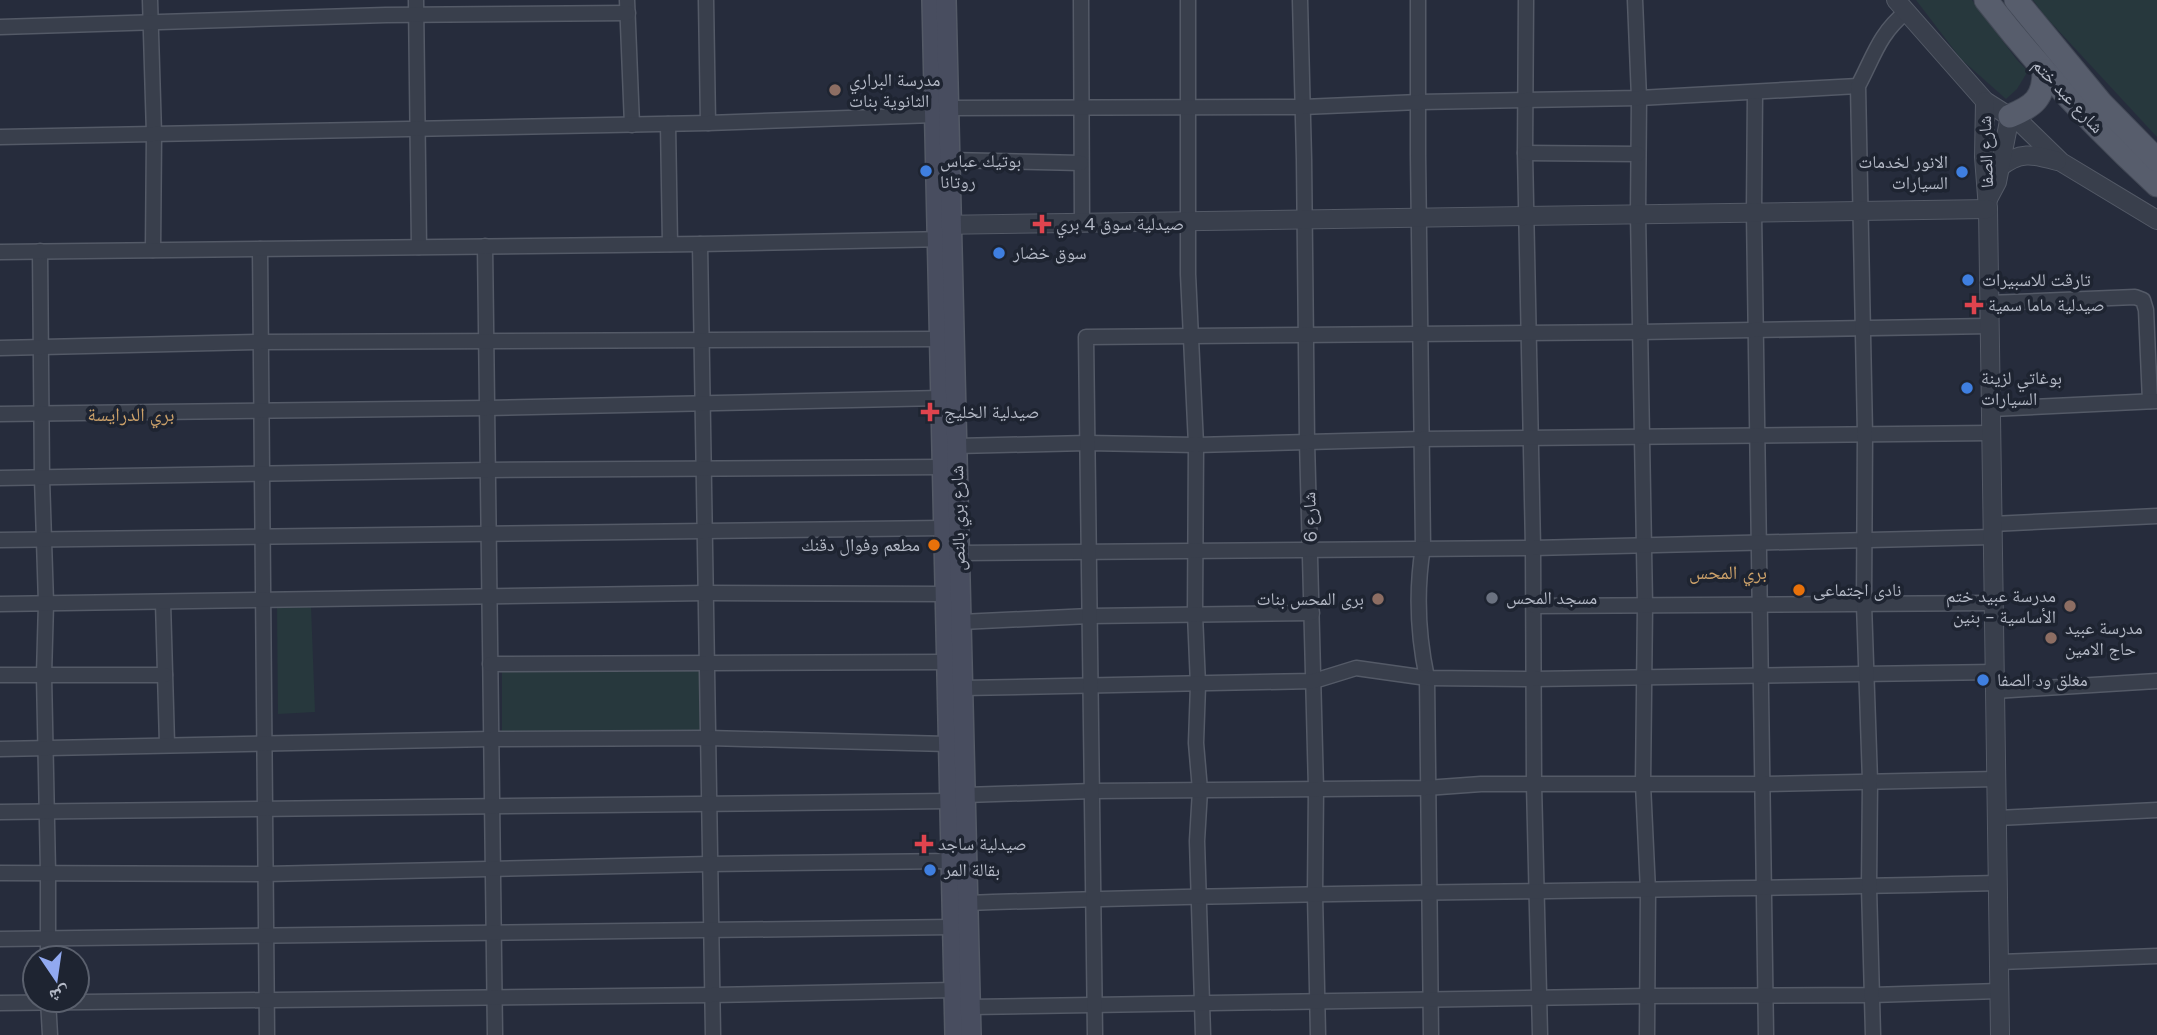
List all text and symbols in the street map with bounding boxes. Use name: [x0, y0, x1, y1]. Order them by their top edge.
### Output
street label: شارع عبد ختم: [2027, 53, 2109, 139]
place label: مدرسة البراري الثانوية بنات: [849, 68, 940, 113]
marker: مدرسة البراري الثانوية بنات: [827, 82, 843, 98]
street label: شارع الصفا: [1973, 115, 1999, 189]
place label: بوتيك عباس روتانا: [940, 149, 1021, 194]
place label: الانور لخدمات السيارات: [1858, 150, 1948, 195]
marker: بوتيك عباس روتانا: [918, 163, 934, 179]
marker: الانور لخدمات السيارات: [1954, 164, 1970, 180]
place label: صيدلية سوق 4 بري: [1056, 212, 1184, 239]
marker: صيدلية سوق 4 بري: [1034, 216, 1050, 232]
place label: سوق خضار: [1012, 241, 1087, 265]
marker: سوق خضار: [991, 245, 1007, 261]
place label: تارقت للاسبيرات: [1982, 268, 2091, 292]
marker: تارقت للاسبيرات: [1960, 272, 1976, 288]
place label: صيدلية ماما سمية: [1988, 293, 2105, 317]
marker: صيدلية ماما سمية: [1966, 297, 1982, 313]
place label: بوغاتي لزينة السيارات: [1981, 366, 2062, 411]
marker: بوغاتي لزينة السيارات: [1959, 380, 1975, 396]
place label: صيدلية الخليج: [944, 400, 1039, 424]
district label: بري الدرايسة: [88, 402, 174, 429]
marker: صيدلية الخليج: [922, 404, 938, 420]
street label: شارع بري بالنص: [945, 465, 973, 571]
street label: شارع 6: [1297, 491, 1323, 543]
place label: مطعم وفوال دقنك: [801, 533, 920, 557]
marker: مطعم وفوال دقنك: [926, 537, 942, 553]
district label: بري المحس: [1689, 560, 1767, 587]
place label: نادى اجتماعى: [1813, 578, 1902, 602]
marker: نادى اجتماعى: [1791, 582, 1807, 598]
place label: مدرسة عبيد ختم الأساسية - بنين: [1946, 584, 2056, 629]
place label: مسجد المحس: [1506, 586, 1597, 610]
place label: برى المحس بنات: [1257, 587, 1364, 611]
marker: مسجد المحس: [1484, 590, 1500, 606]
marker: برى المحس بنات: [1370, 591, 1386, 607]
marker: مدرسة عبيد ختم الأساسية - بنين: [2062, 598, 2078, 614]
place label: مدرسة عبيد حاج الامين: [2065, 616, 2143, 661]
marker: مدرسة عبيد حاج الامين: [2043, 630, 2059, 646]
place label: مغلق ود الصفا: [1997, 668, 2088, 692]
marker: مغلق ود الصفا: [1975, 672, 1991, 688]
place label: صيدلية ساجد: [938, 832, 1027, 856]
marker: صيدلية ساجد: [916, 836, 932, 852]
place label: بقالة المر: [943, 858, 1000, 882]
marker: بقالة المر: [922, 862, 938, 878]
north arrow: [21, 944, 91, 1014]
text: ش: [47, 981, 72, 1010]

